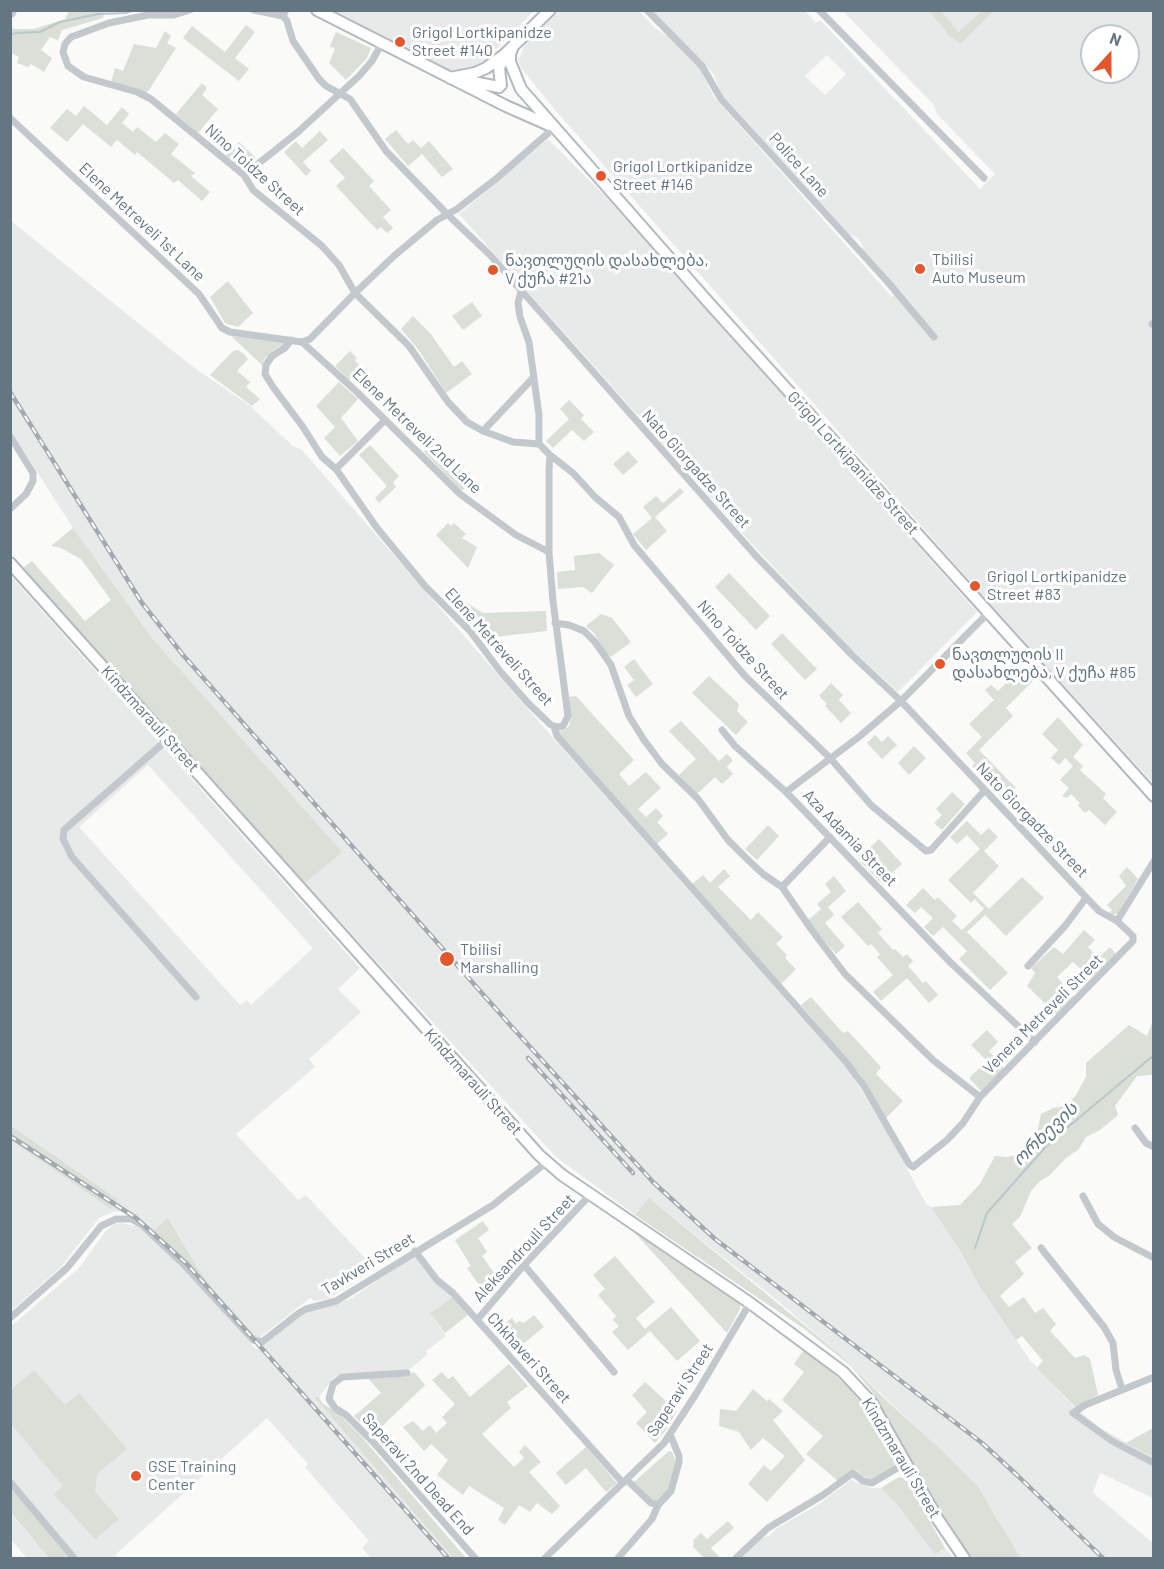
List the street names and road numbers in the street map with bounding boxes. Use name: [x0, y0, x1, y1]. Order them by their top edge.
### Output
street label: Nino Toidze Street: [201, 120, 309, 220]
street label: Police Lane: [765, 129, 833, 201]
street label: Elene Metreveli 1st Lane: [75, 159, 209, 285]
street label: Elene Metreveli 2nd Lane: [348, 364, 486, 498]
street label: Grigol Lortkipanidze Street: [783, 387, 923, 539]
street label: Nato Giorgadze Street: [638, 406, 754, 532]
street label: Elene Metreveli Street: [441, 584, 557, 710]
street label: Nino Toidze Street: [693, 596, 793, 704]
street label: Kindzmarauli Street: [97, 662, 203, 776]
street label: Nato Giorgadze Street: [972, 758, 1092, 882]
street label: Aza Adamia Street: [799, 786, 901, 890]
street label: Venera Metreveli Street: [979, 950, 1107, 1078]
street label: Kindzmarauli Street: [420, 1025, 526, 1139]
street label: Aleksandrouli Street: [469, 1190, 579, 1306]
street label: Tavkveri Street: [318, 1229, 418, 1299]
street label: Chkhaveri Street: [483, 1309, 575, 1407]
street label: Saperavi Street: [643, 1340, 717, 1440]
street label: Kindzmarauli Street: [858, 1394, 944, 1522]
street label: Saperavi 2nd Dead End: [358, 1409, 478, 1539]

